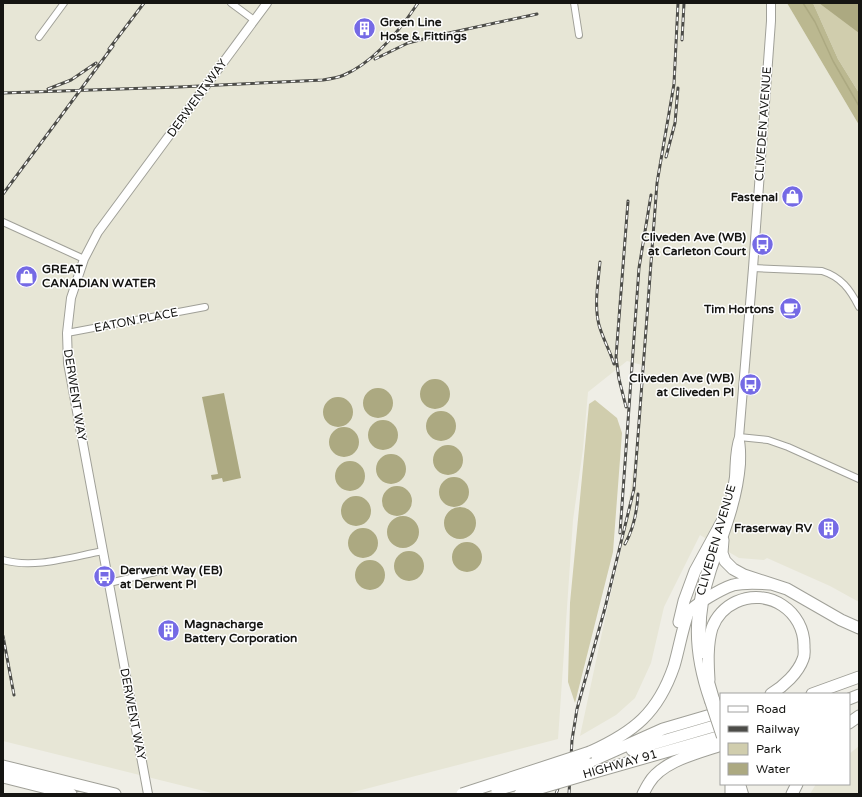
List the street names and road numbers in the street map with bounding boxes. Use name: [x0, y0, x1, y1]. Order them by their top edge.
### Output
street label: DERWENT WAY: [164, 56, 230, 140]
street label: CLIVEDEN AVENUE: [752, 66, 774, 182]
street label: EATON PLACE: [93, 305, 179, 335]
street label: DERWENT WAY: [61, 348, 89, 442]
street label: CLIVEDEN AVENUE: [693, 483, 739, 597]
street label: DERWENT WAY: [117, 667, 149, 761]
street label: HIGHWAY 91: [581, 747, 659, 781]

